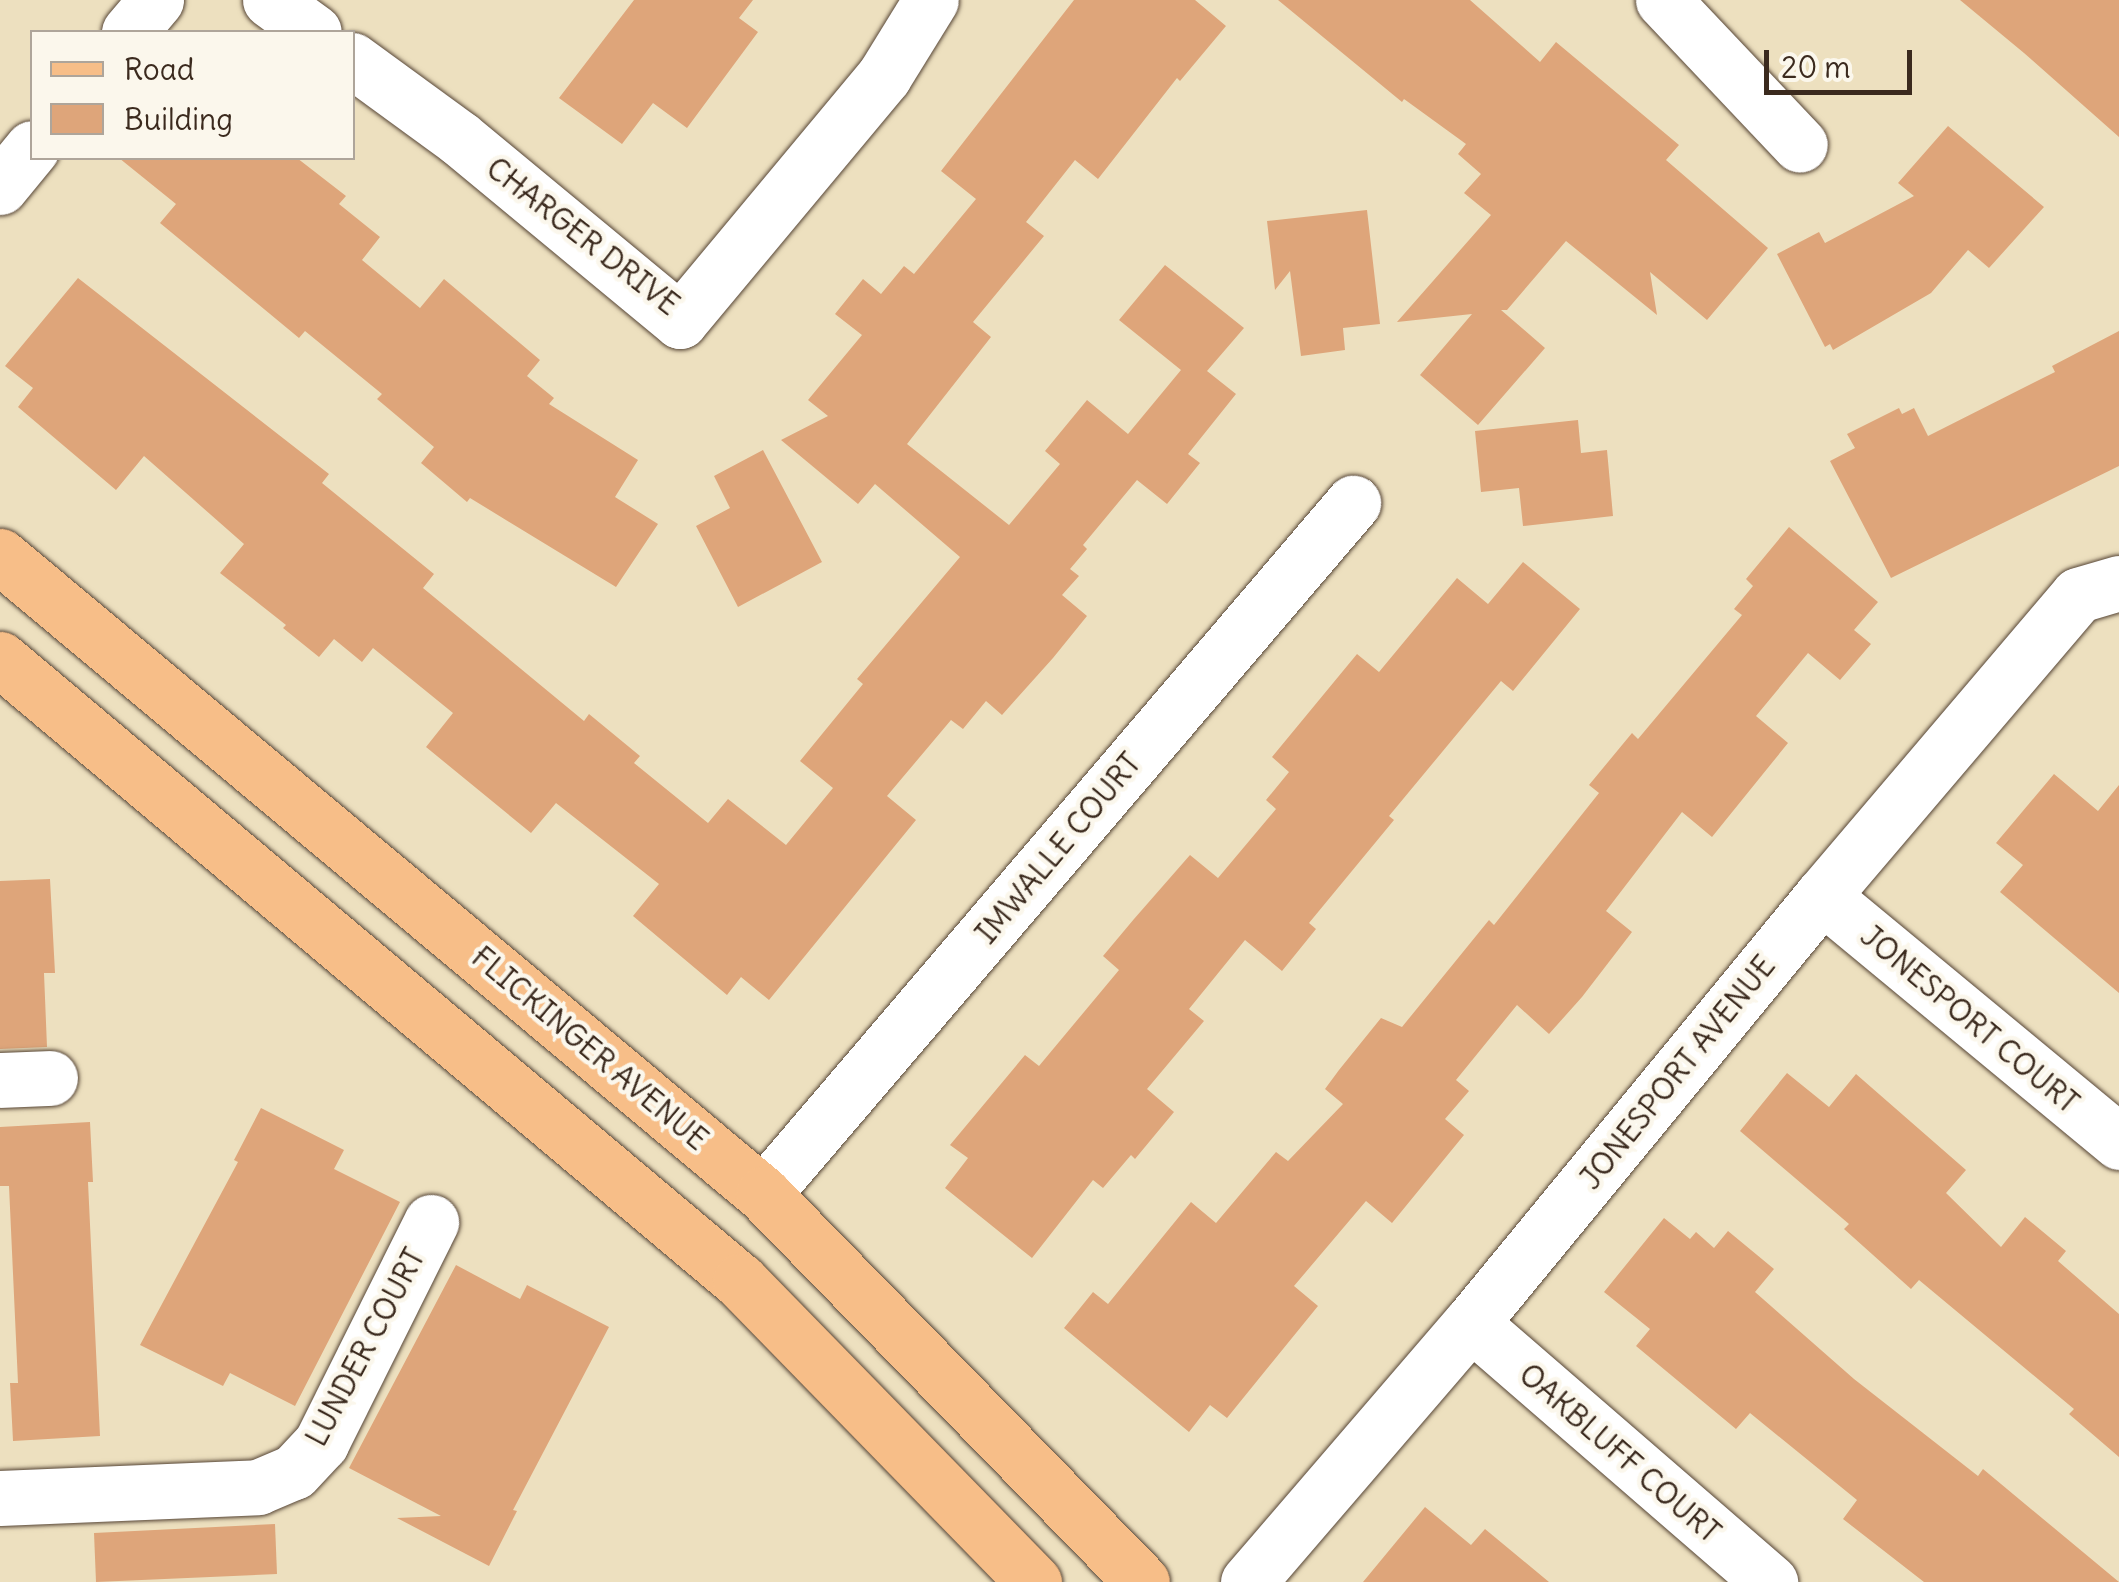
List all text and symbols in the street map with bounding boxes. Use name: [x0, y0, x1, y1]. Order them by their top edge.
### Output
legend: [30, 30, 355, 160]
scale bar: [1769, 30, 1916, 92]
text: 20 m: [1781, 48, 1851, 86]
text: Road: [124, 50, 194, 88]
text: Building: [124, 100, 233, 138]
street label: CHARGER DRIVE: [480, 150, 686, 322]
street label: IMWALLE COURT: [968, 745, 1148, 951]
street label: JONESPORT COURT: [1854, 917, 2086, 1121]
street label: FLICKINGER AVENUE: [465, 939, 715, 1157]
street label: JONESPORT AVENUE: [1572, 948, 1782, 1196]
street label: LUNDER COURT: [298, 1242, 432, 1452]
street label: OAKBLUFF COURT: [1512, 1356, 1728, 1550]

